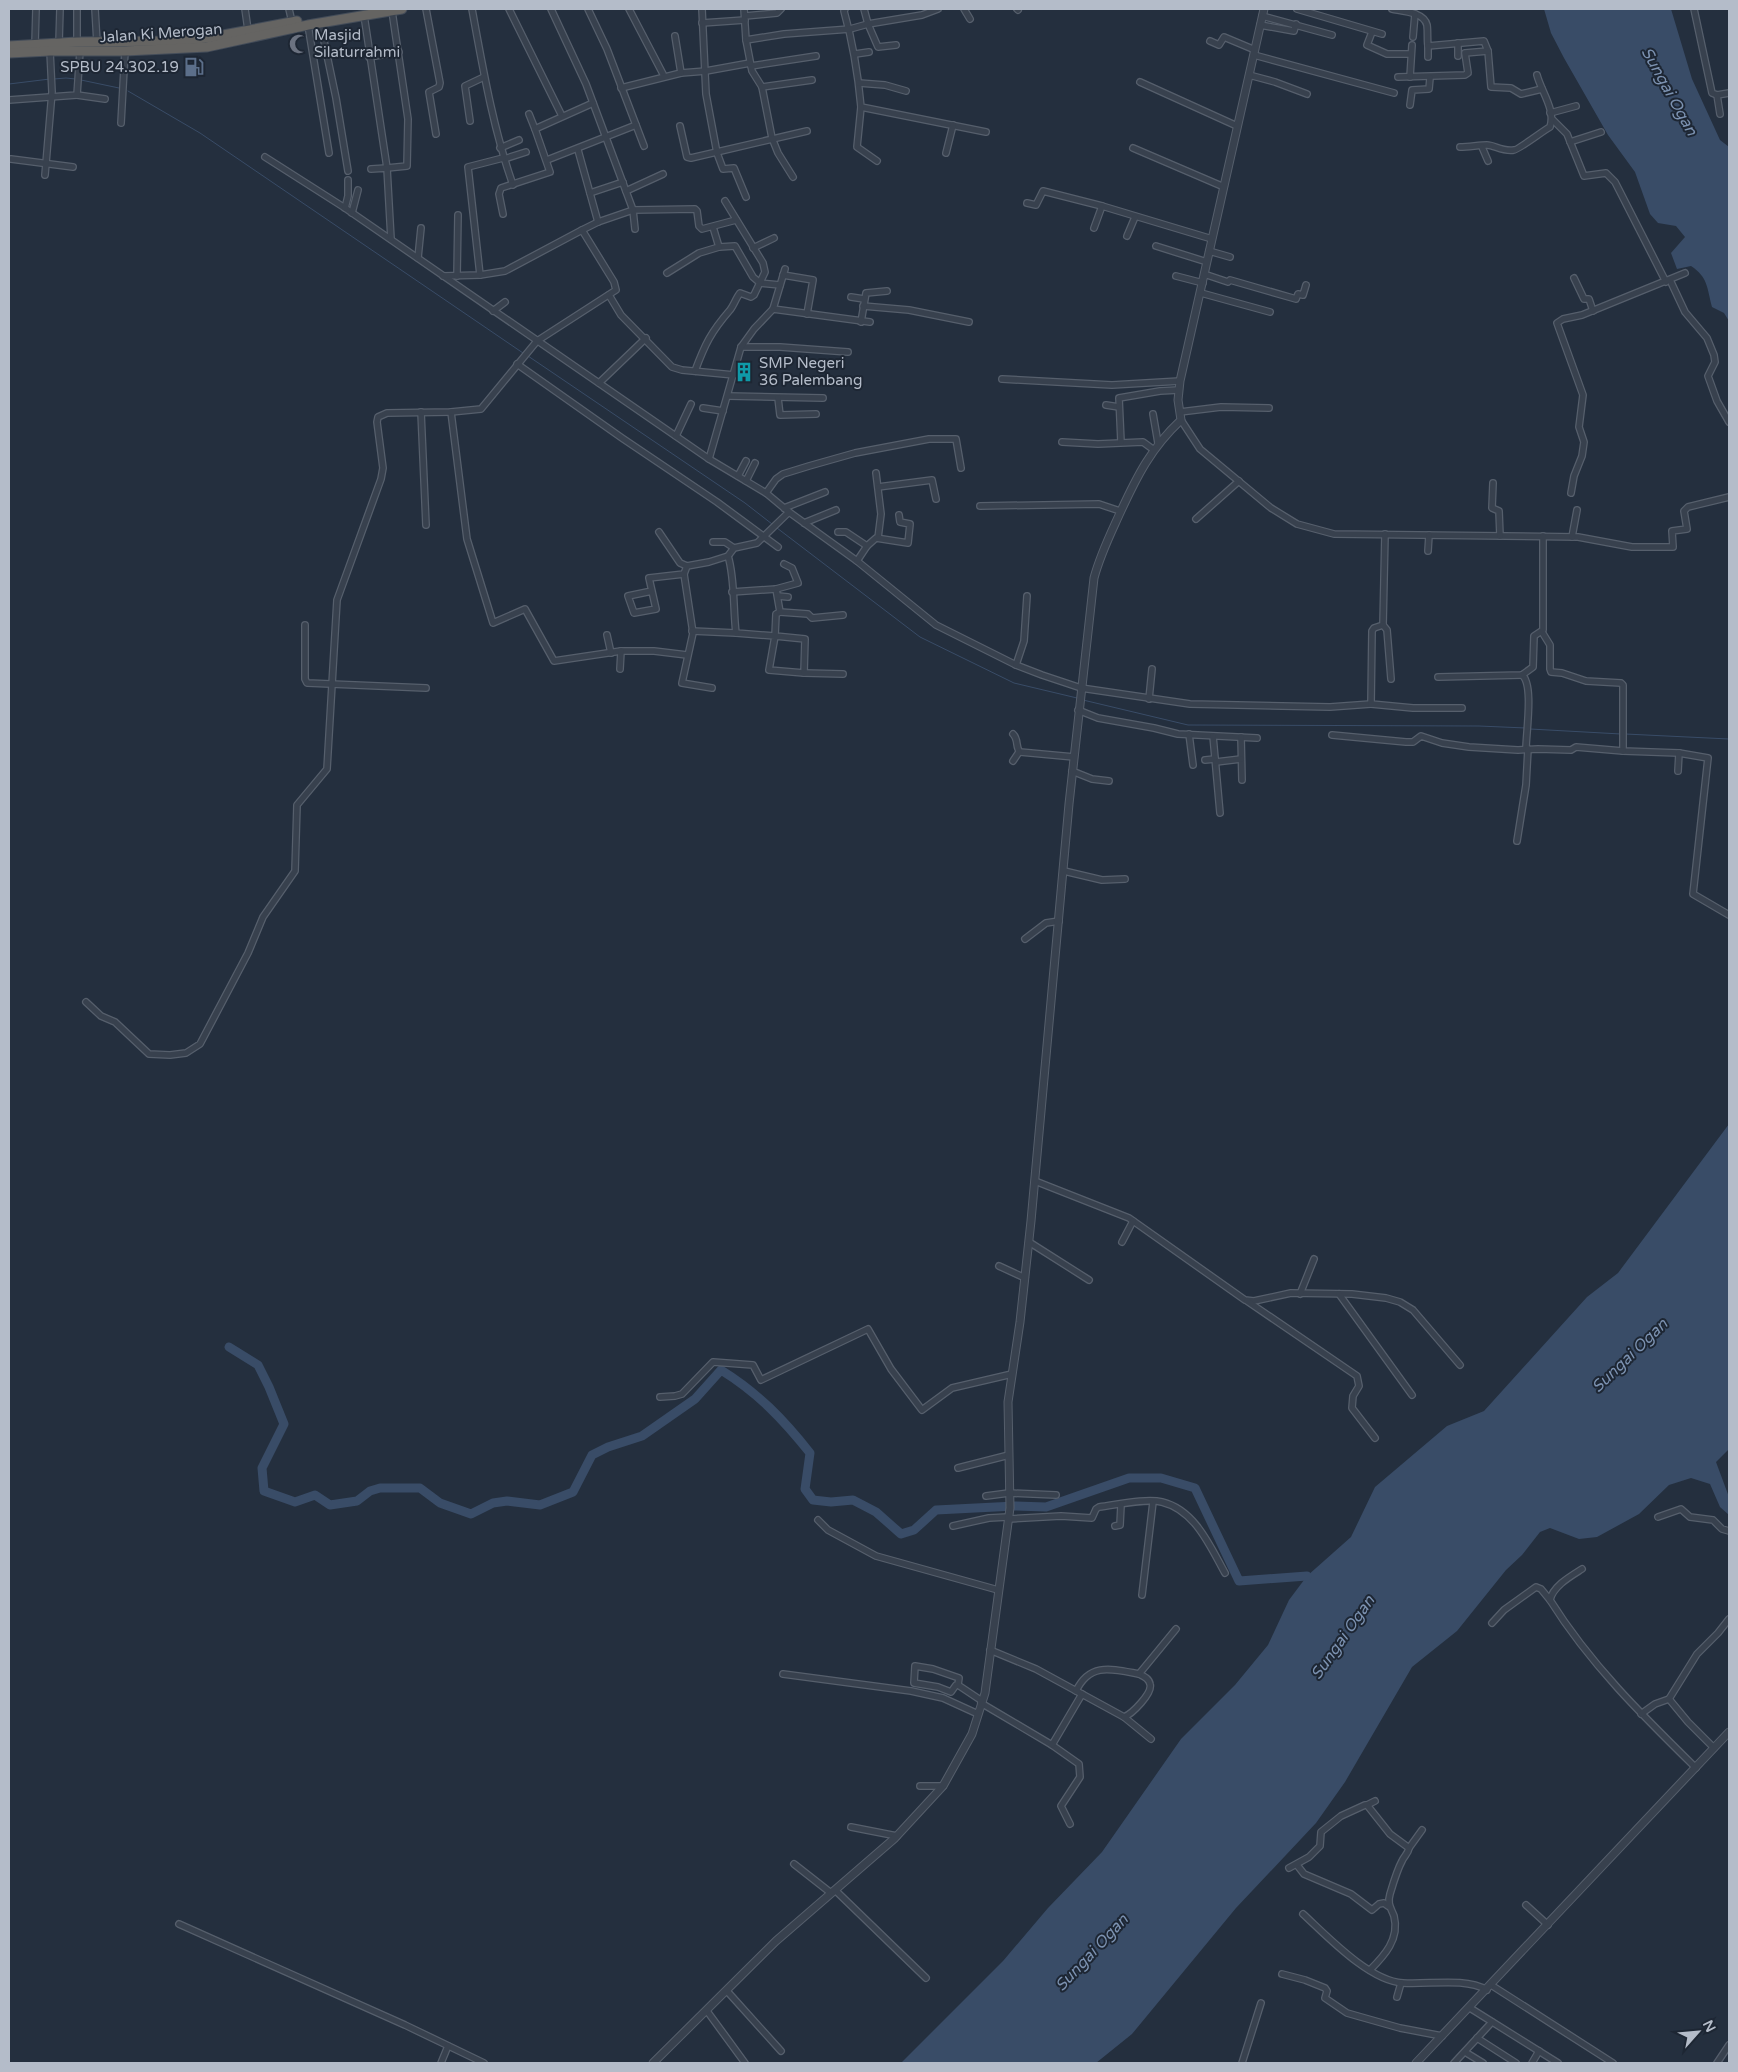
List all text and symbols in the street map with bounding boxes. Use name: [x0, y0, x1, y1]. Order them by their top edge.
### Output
street label: Jalan Ki Merogan: [99, 20, 223, 46]
place label: Masjid Silaturrahmi: [314, 26, 400, 61]
mosque icon: Masjid Silaturrahmi: [288, 33, 310, 55]
water label: Sungai Ogan: [1637, 44, 1702, 140]
fuel station icon: SPBU 24.302.19: [183, 56, 205, 78]
place label: SPBU 24.302.19: [60, 58, 179, 76]
place label: SMP Negeri 36 Palembang: [759, 354, 862, 389]
building icon: SMP Negeri 36 Palembang: [733, 361, 755, 383]
water label: Sungai Ogan: [1588, 1314, 1673, 1397]
water label: Sungai Ogan: [1307, 1591, 1380, 1683]
water label: Sungai Ogan: [1051, 1909, 1133, 1995]
north arrow: [1673, 2007, 1723, 2057]
text: N: [1699, 2017, 1719, 2035]

